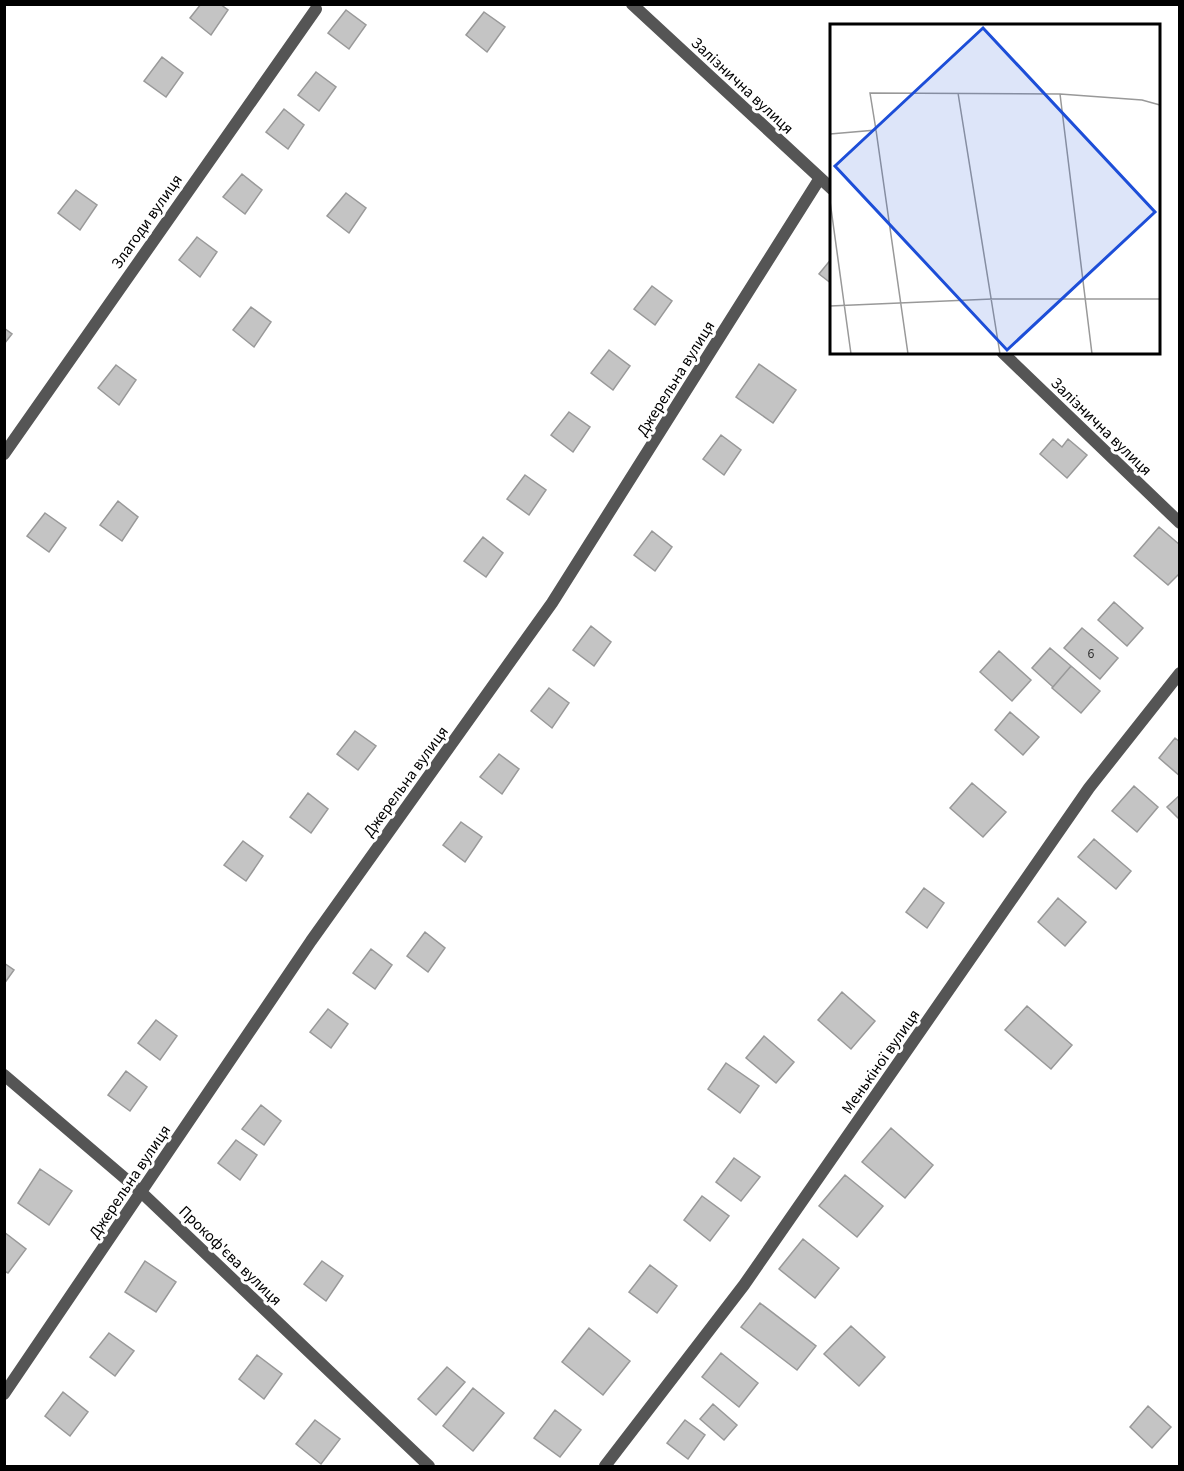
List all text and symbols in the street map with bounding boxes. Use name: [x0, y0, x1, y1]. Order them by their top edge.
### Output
inset map: [830, 24, 1160, 354]
street label: Залізнична вулиця: [686, 32, 799, 139]
street label: Злагоди вулиця: [106, 170, 188, 273]
street label: Джерельна вулиця: [631, 317, 720, 441]
street label: Залізнична вулиця: [1046, 373, 1157, 481]
house number: 6: [1088, 644, 1095, 664]
street label: Джерельна вулиця: [358, 722, 454, 842]
street label: Менькіної вулиця: [836, 1005, 925, 1118]
street label: Джерельна вулиця: [84, 1121, 176, 1243]
street label: Прокоф'єва вулиця: [174, 1201, 287, 1311]

